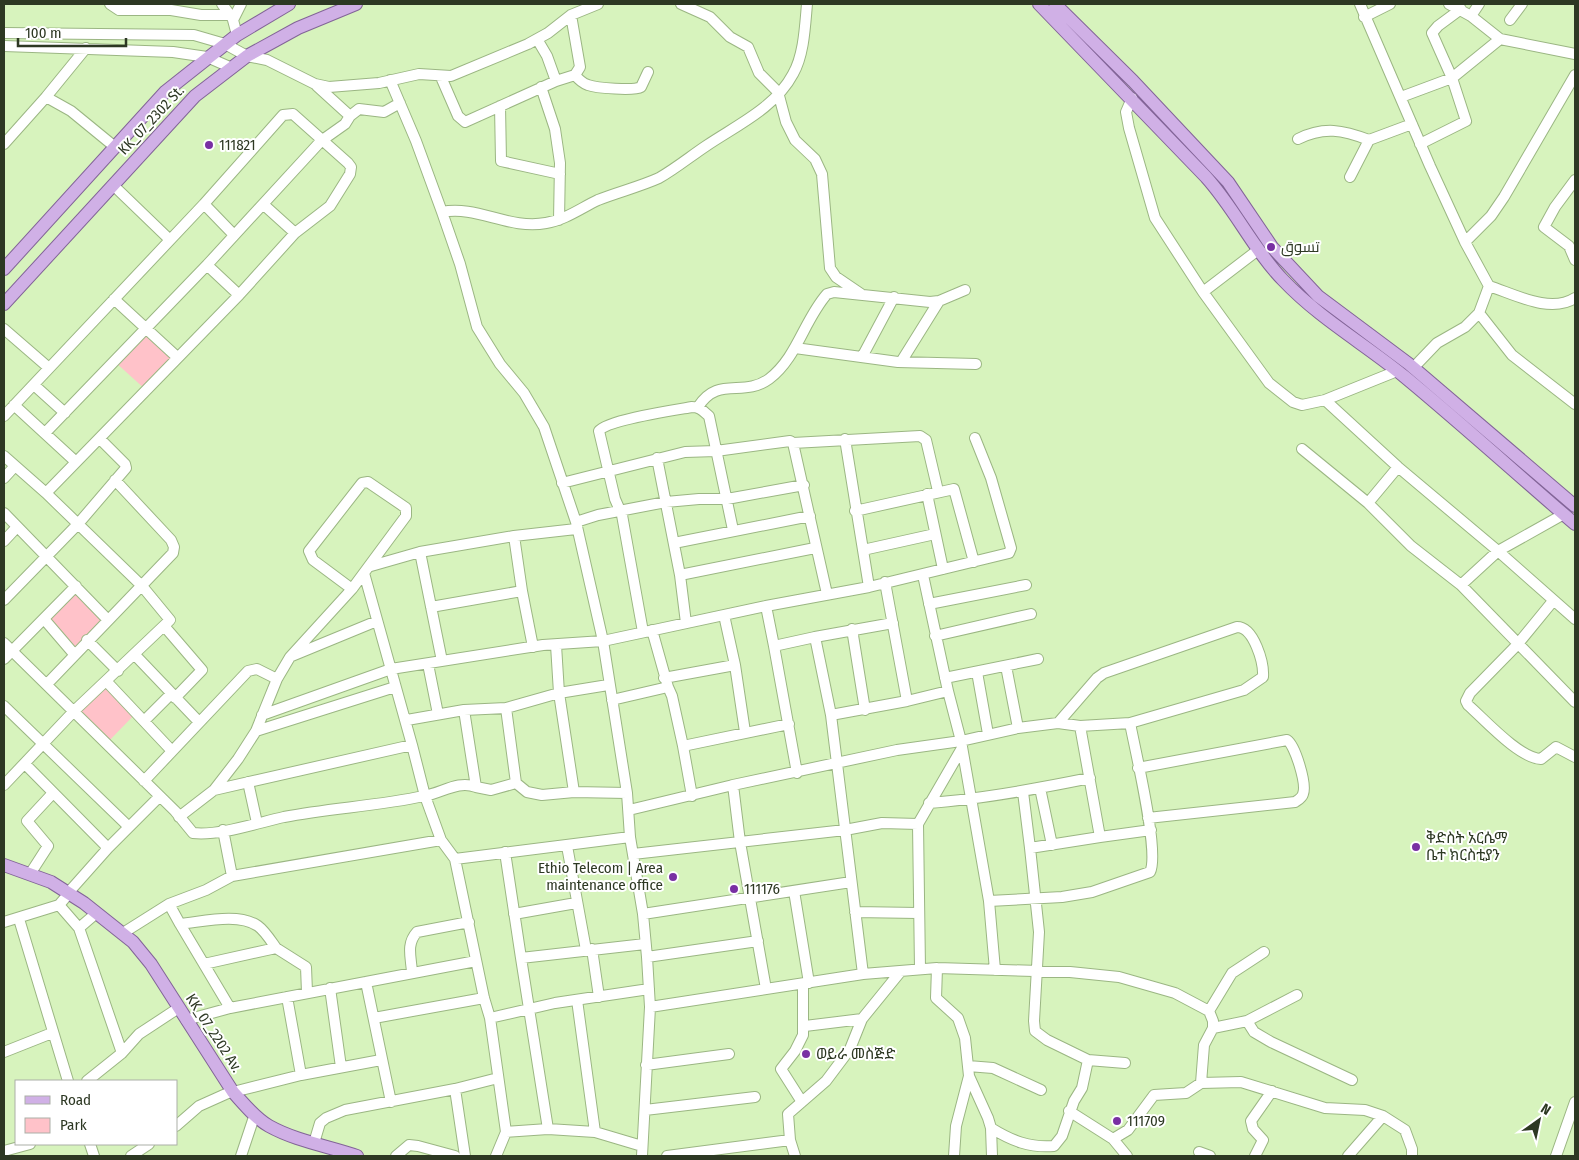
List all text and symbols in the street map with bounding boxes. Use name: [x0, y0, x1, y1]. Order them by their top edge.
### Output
scale bar: [18, 15, 125, 47]
text: 100 m: [25, 24, 62, 42]
street label: KK_07_2302 St.: [114, 82, 188, 158]
place label: 111821: [219, 136, 256, 154]
marker: 111821: [203, 139, 215, 151]
place label: تسوق: [1281, 238, 1320, 257]
marker: تسوق: [1265, 241, 1277, 253]
place label: ቅድስት አርሴማ ቤተ ክርስቲያን: [1426, 829, 1508, 864]
marker: ቅድስት አርሴማ ቤተ ክርስቲያን: [1410, 841, 1422, 853]
place label: Ethio Telecom | Area maintenance office: [538, 859, 663, 894]
marker: Ethio Telecom | Area maintenance office: [667, 871, 679, 883]
place label: 111176: [744, 880, 780, 898]
marker: 111176: [728, 883, 740, 895]
street label: KK_07_2202 Av.: [182, 990, 246, 1076]
place label: ወይራ መስጅድ: [816, 1045, 896, 1063]
marker: ወይራ መስጅድ: [800, 1048, 812, 1060]
legend: [15, 1080, 178, 1145]
text: Road: [60, 1091, 91, 1109]
north arrow: [1514, 1095, 1564, 1145]
text: N: [1538, 1100, 1554, 1119]
place label: 111709: [1127, 1112, 1165, 1130]
marker: 111709: [1111, 1115, 1123, 1127]
text: Park: [60, 1116, 87, 1134]

